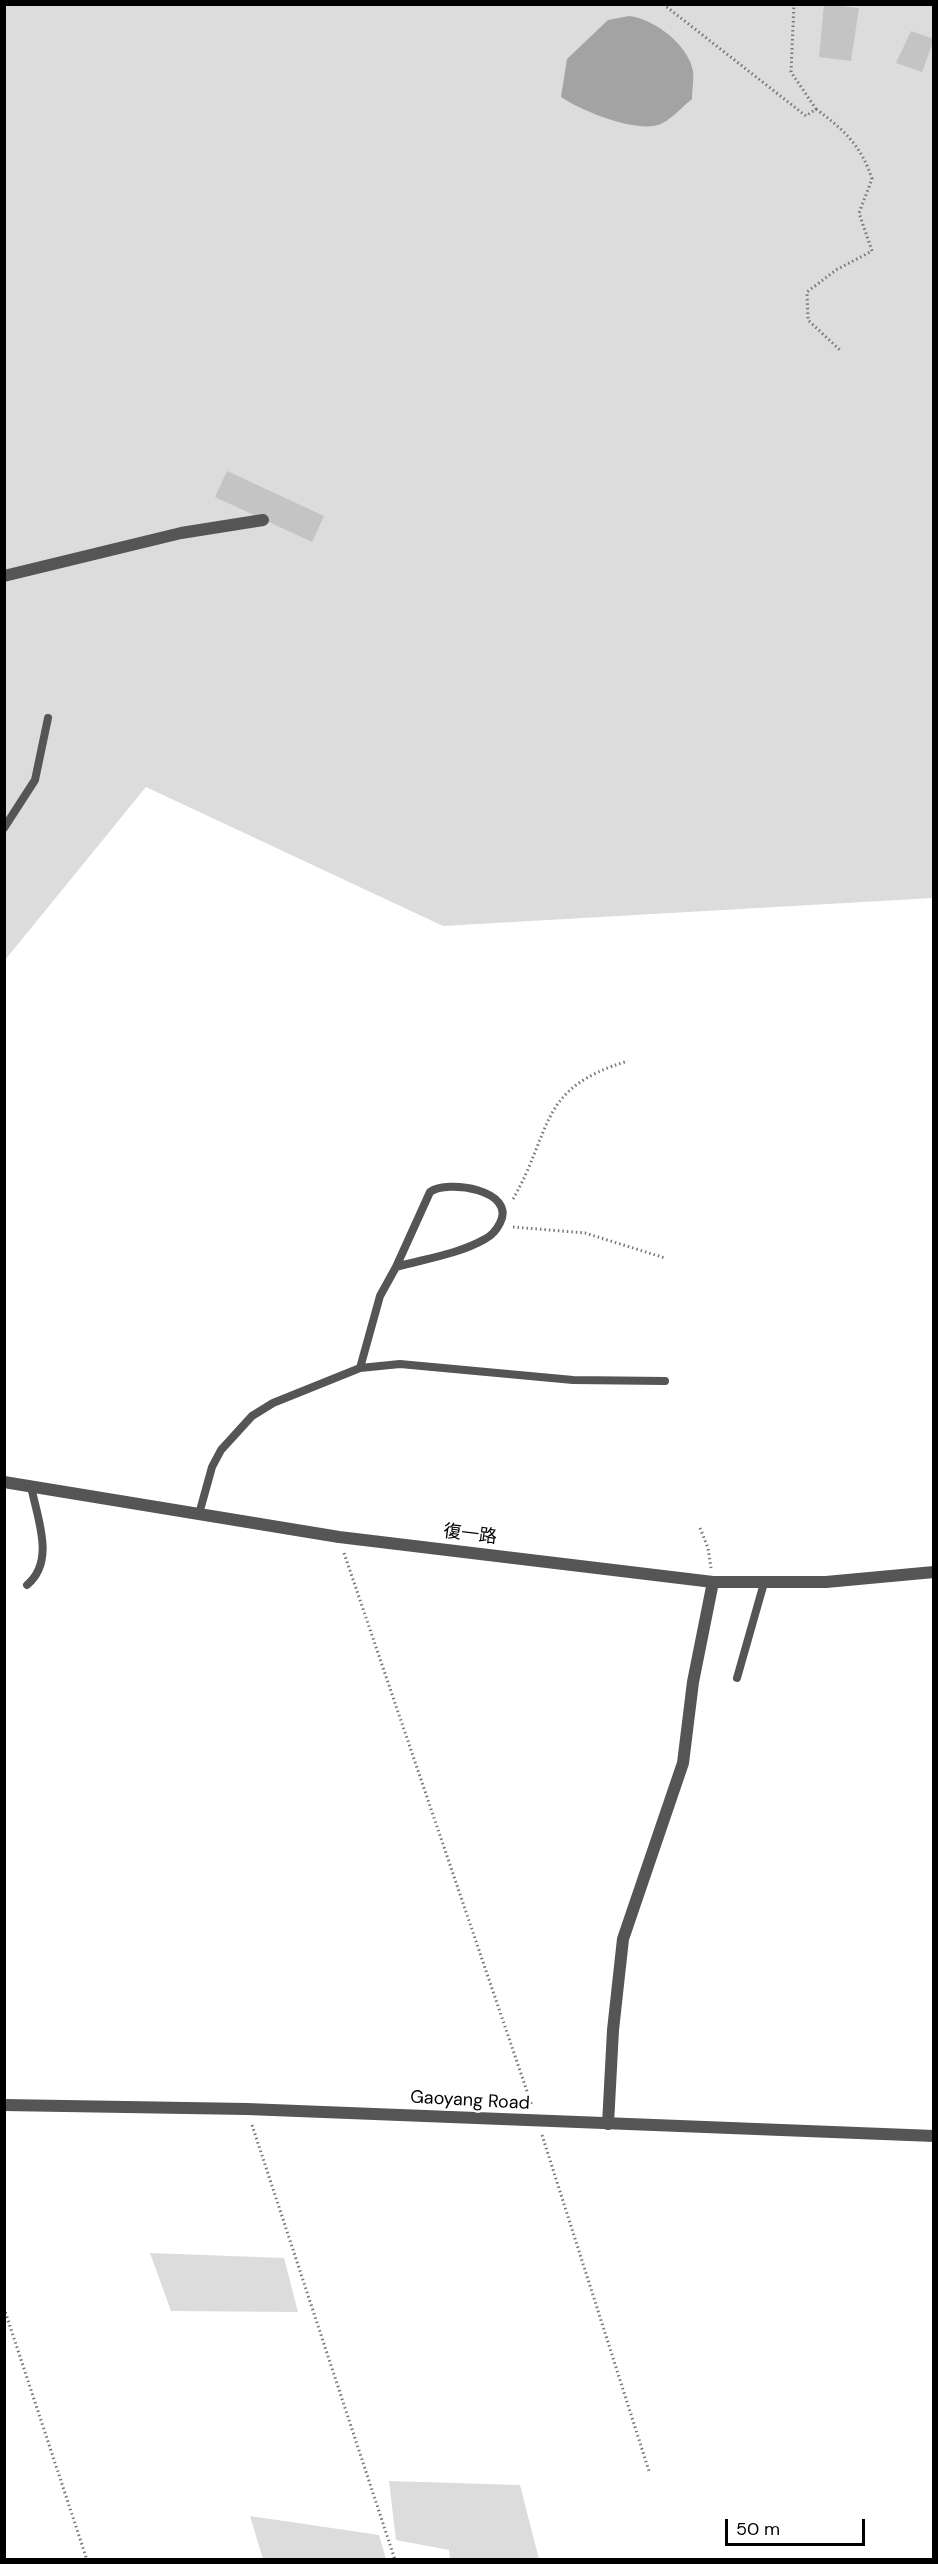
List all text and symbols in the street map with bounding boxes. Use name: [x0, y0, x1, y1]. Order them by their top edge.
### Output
street label: 復一路: [442, 1521, 498, 1549]
street label: Gaoyang Road: [410, 2087, 530, 2115]
scale bar: [728, 2507, 868, 2545]
text: 50 m: [736, 2517, 780, 2541]

